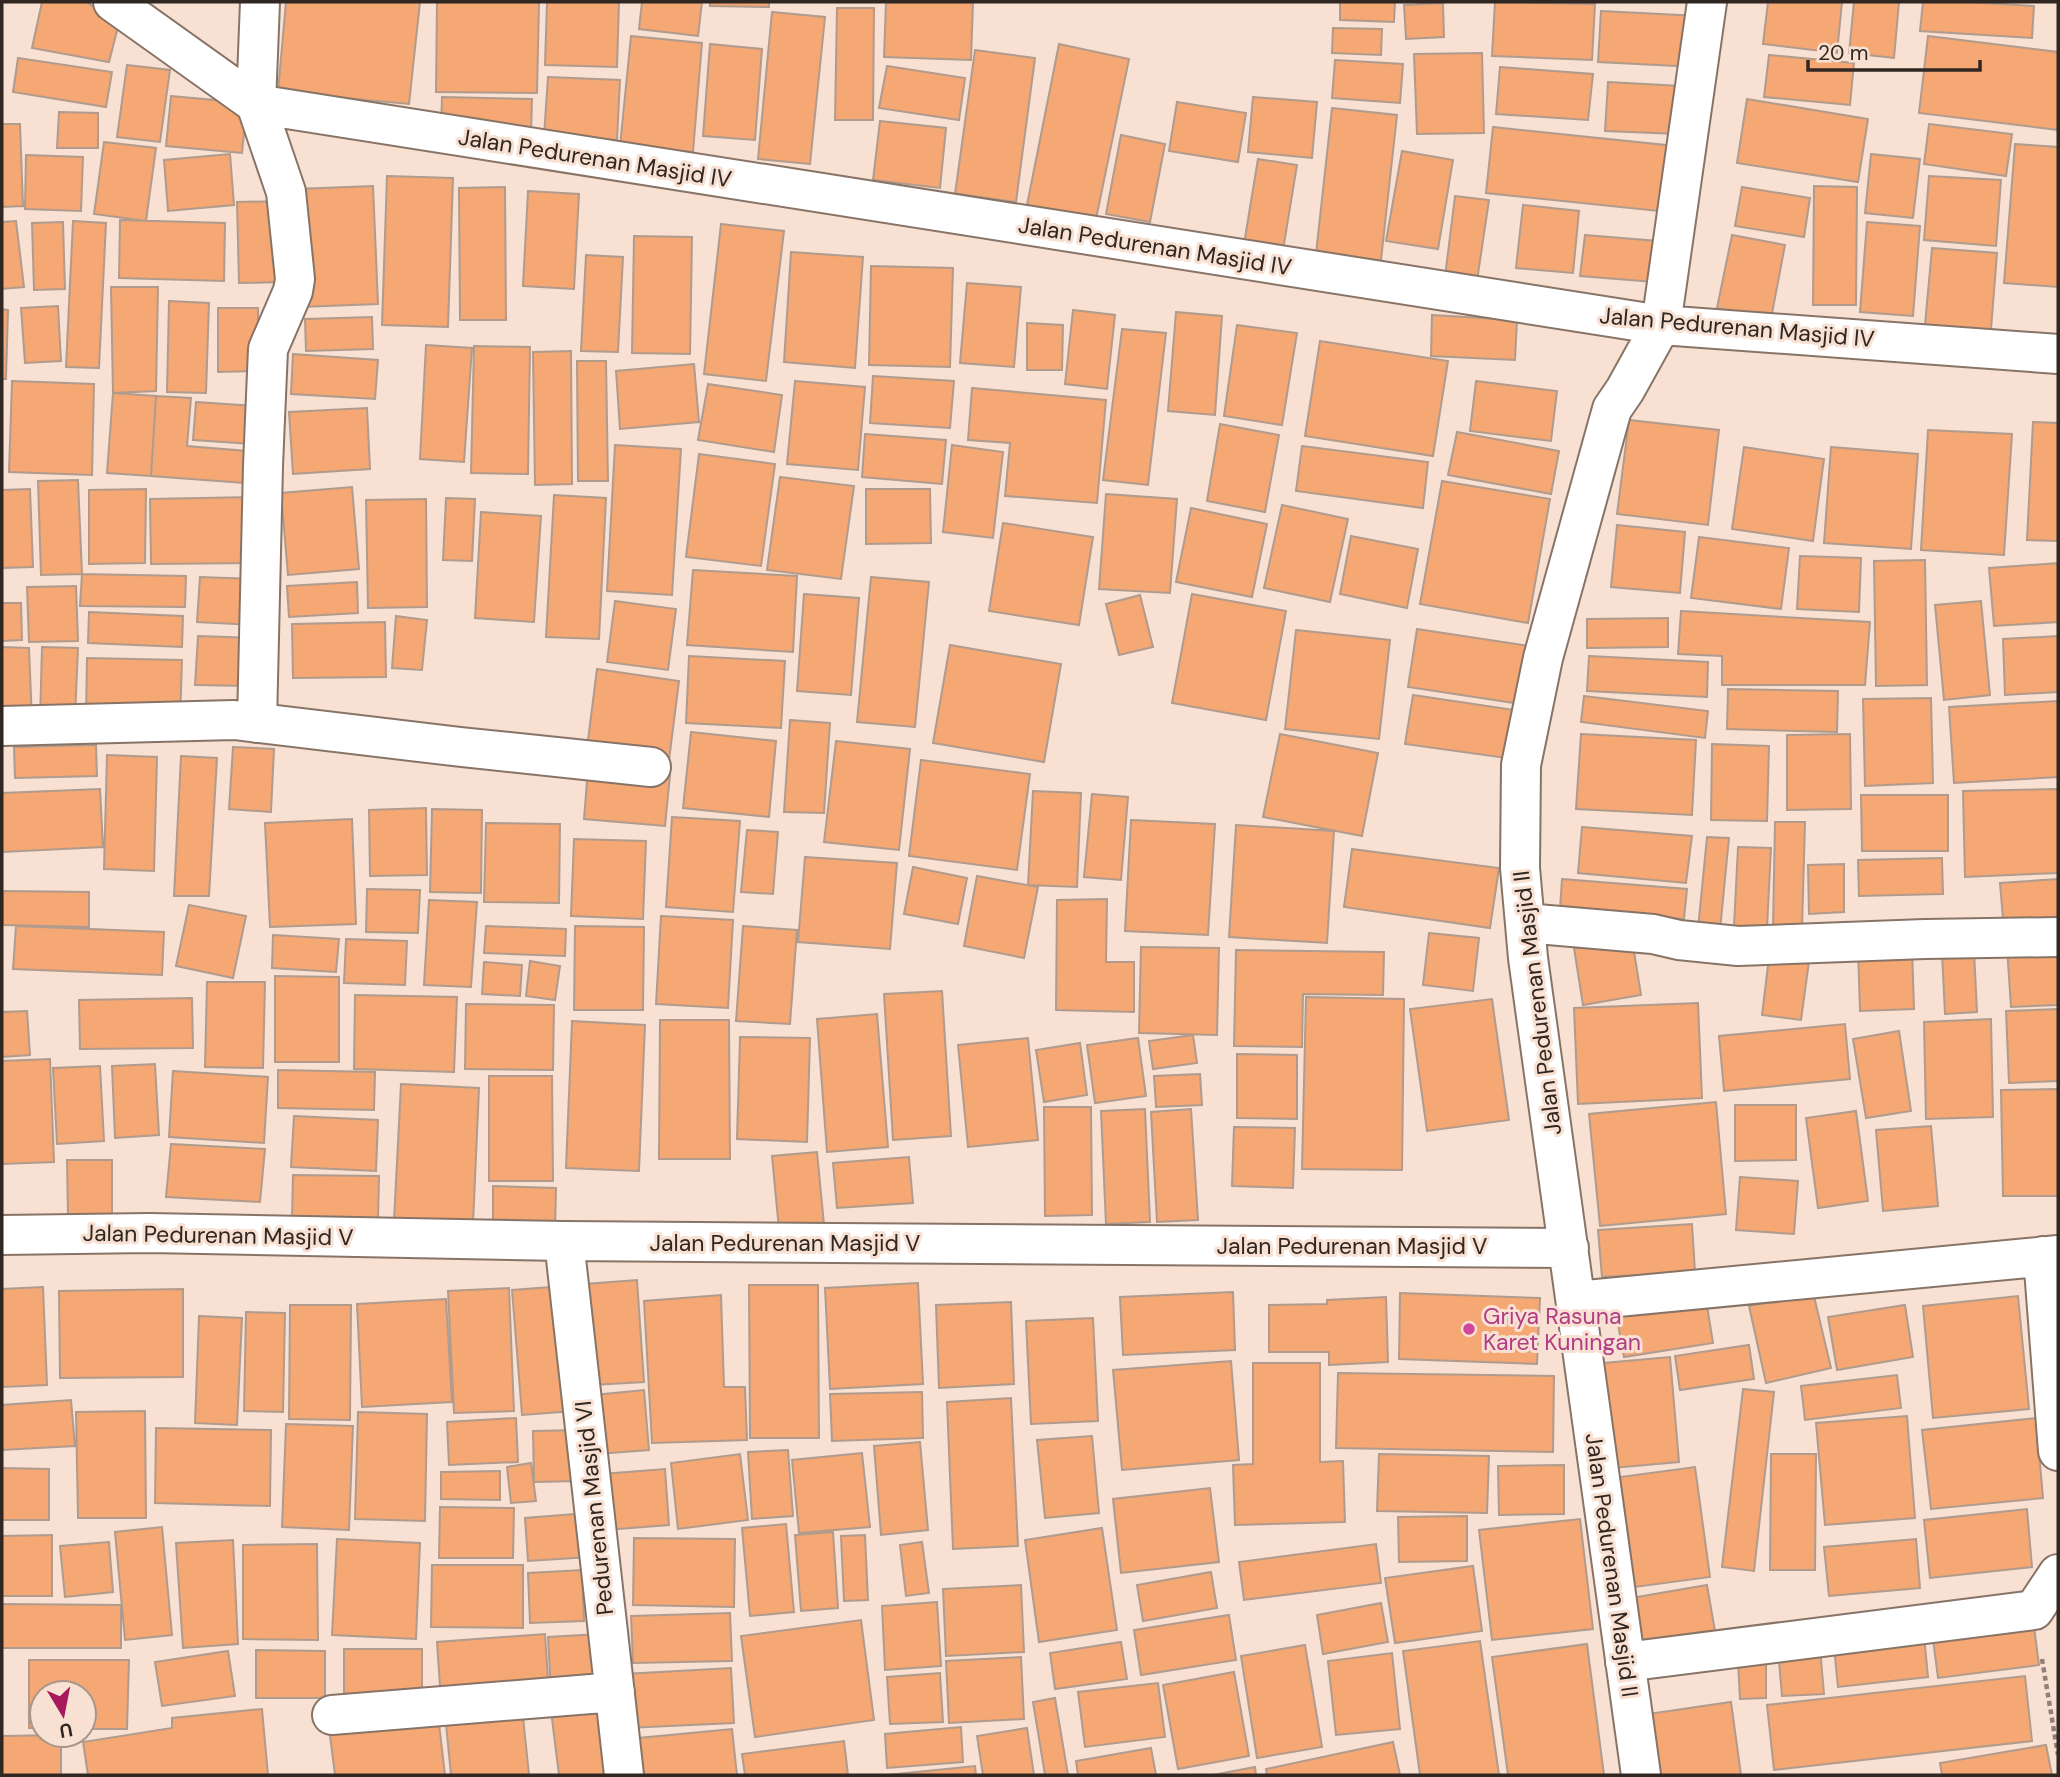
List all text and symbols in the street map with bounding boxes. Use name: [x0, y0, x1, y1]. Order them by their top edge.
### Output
scale bar: [1808, 28, 1980, 72]
text: 20 m: [1818, 39, 1869, 67]
street label: Jalan Pedurenan Masjid IV: [456, 122, 734, 194]
street label: Jalan Pedurenan Masjid IV: [1016, 210, 1294, 282]
street label: Jalan Pedurenan Masjid IV: [1598, 300, 1876, 354]
street label: Jalan Pedurenan Masjid II: [1506, 869, 1568, 1137]
street label: Jalan Pedurenan Masjid V: [82, 1218, 354, 1252]
street label: Jalan Pedurenan Masjid V: [650, 1228, 920, 1258]
street label: Jalan Pedurenan Masjid V: [1217, 1231, 1487, 1261]
place label: Griya Rasuna Karet Kuningan: [1483, 1301, 1641, 1357]
marker: Griya Rasuna Karet Kuningan: [1461, 1321, 1477, 1337]
street label: Pedurenan Masjid VI: [568, 1399, 620, 1617]
street label: Jalan Pedurenan Masjid II: [1579, 1431, 1645, 1699]
north arrow: [28, 1679, 98, 1749]
text: U: [57, 1717, 74, 1744]

